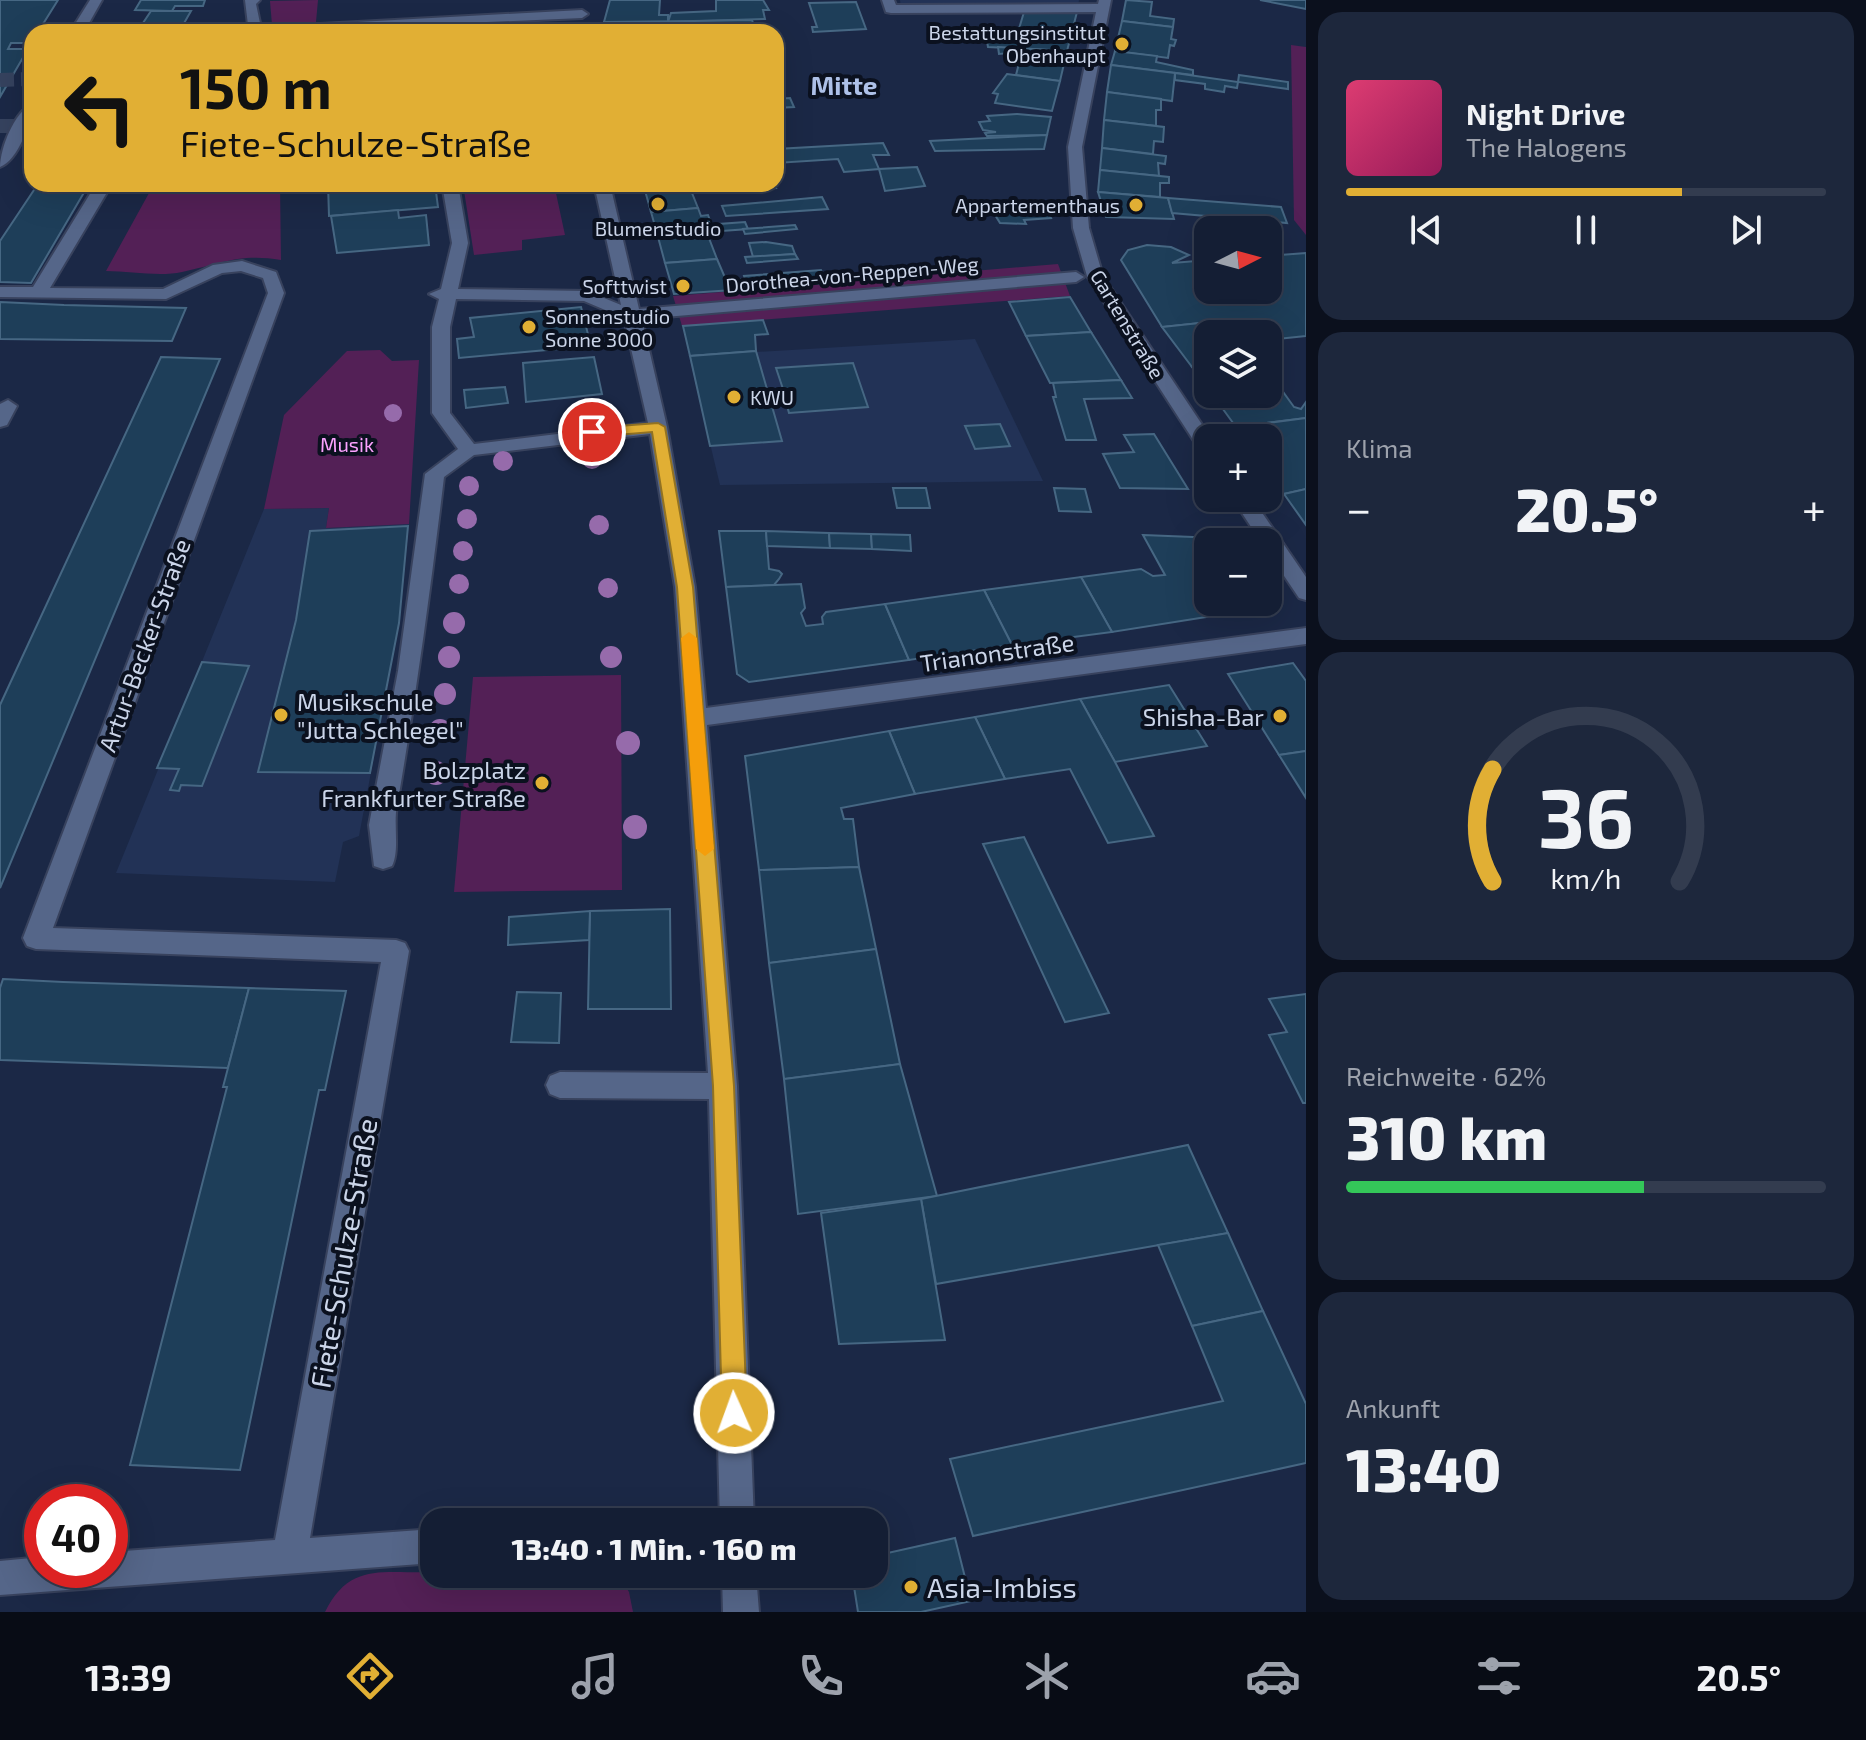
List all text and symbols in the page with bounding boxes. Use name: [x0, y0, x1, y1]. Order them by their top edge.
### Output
place label: Bestattungsinstitut Obenhaupt: [929, 20, 1106, 67]
marker: Bestattungsinstitut Obenhaupt: [1113, 35, 1131, 53]
text: 150 m: [180, 53, 332, 120]
icon: left: [48, 56, 152, 160]
district label: Mitte: [811, 69, 877, 100]
text: Night Drive: [1466, 95, 1625, 131]
text: Fiete-Schulze-Straße: [180, 121, 531, 164]
text: The Halogens: [1466, 131, 1627, 162]
place label: Appartementhaus: [955, 193, 1120, 217]
marker: Blumenstudio: [649, 195, 667, 213]
marker: Appartementhaus: [1127, 196, 1145, 214]
icon: previous: [1404, 208, 1448, 252]
icon: pause: [1564, 208, 1608, 252]
icon: next: [1724, 208, 1768, 252]
place label: Blumenstudio: [595, 216, 721, 240]
north arrow: [1194, 216, 1282, 304]
map controls: [1194, 216, 1282, 616]
street label: Dorothea-von-Reppen-Weg: [724, 251, 980, 297]
street label: Gartenstraße: [1086, 265, 1170, 383]
place label: Softtwist: [582, 274, 667, 298]
marker: Softtwist: [674, 277, 692, 295]
place label: Sonnenstudio Sonne 3000: [545, 304, 670, 351]
marker: Sonnenstudio Sonne 3000: [520, 318, 538, 336]
button: layers: [1194, 320, 1282, 408]
place label: KWU: [750, 385, 794, 409]
marker: KWU: [725, 388, 743, 406]
pin: [558, 398, 626, 466]
icon: arrive: [570, 410, 614, 454]
button: +: [1194, 424, 1282, 512]
park label: Musik: [320, 432, 374, 456]
text: Klima: [1346, 432, 1413, 463]
text: 20.5°: [1515, 472, 1658, 544]
text: −: [1346, 481, 1372, 534]
text: +: [1802, 481, 1826, 534]
button: −: [1194, 528, 1282, 616]
street label: Artur-Becker-Straße: [92, 535, 196, 755]
street label: Trianonstraße: [918, 627, 1076, 677]
place label: Musikschule "Jutta Schlegel": [297, 687, 464, 744]
place label: Shisha-Bar: [1143, 702, 1264, 731]
marker: Musikschule "Jutta Schlegel": [272, 706, 290, 724]
marker: Shisha-Bar: [1271, 707, 1289, 725]
place label: Bolzplatz Frankfurter Straße: [321, 755, 526, 812]
text: 36: [1538, 765, 1634, 865]
marker: Bolzplatz Frankfurter Straße: [533, 774, 551, 792]
text: km/h: [1551, 860, 1621, 895]
text: Reichweite · 62%: [1346, 1060, 1546, 1091]
text: 310 km: [1346, 1100, 1547, 1172]
street label: Fiete-Schulze-Straße: [303, 1116, 383, 1390]
position arrow: [692, 1371, 776, 1455]
text: Ankunft: [1346, 1392, 1440, 1423]
text: 13:40: [1346, 1432, 1501, 1504]
speed limit sign: 40: [24, 1484, 128, 1588]
text: 13:40 · 1 Min. · 160 m: [511, 1530, 797, 1566]
place label: Asia-Imbiss: [927, 1570, 1077, 1604]
marker: Asia-Imbiss: [902, 1578, 920, 1596]
icon: directions: [342, 1648, 398, 1704]
icon: music: [567, 1648, 623, 1704]
icon: phone: [793, 1648, 849, 1704]
icon: climate: [1019, 1648, 1075, 1704]
icon: car: [1245, 1648, 1301, 1704]
icon: filters: [1471, 1648, 1527, 1704]
text: 13:39: [85, 1655, 172, 1698]
text: 20.5°: [1696, 1655, 1781, 1698]

